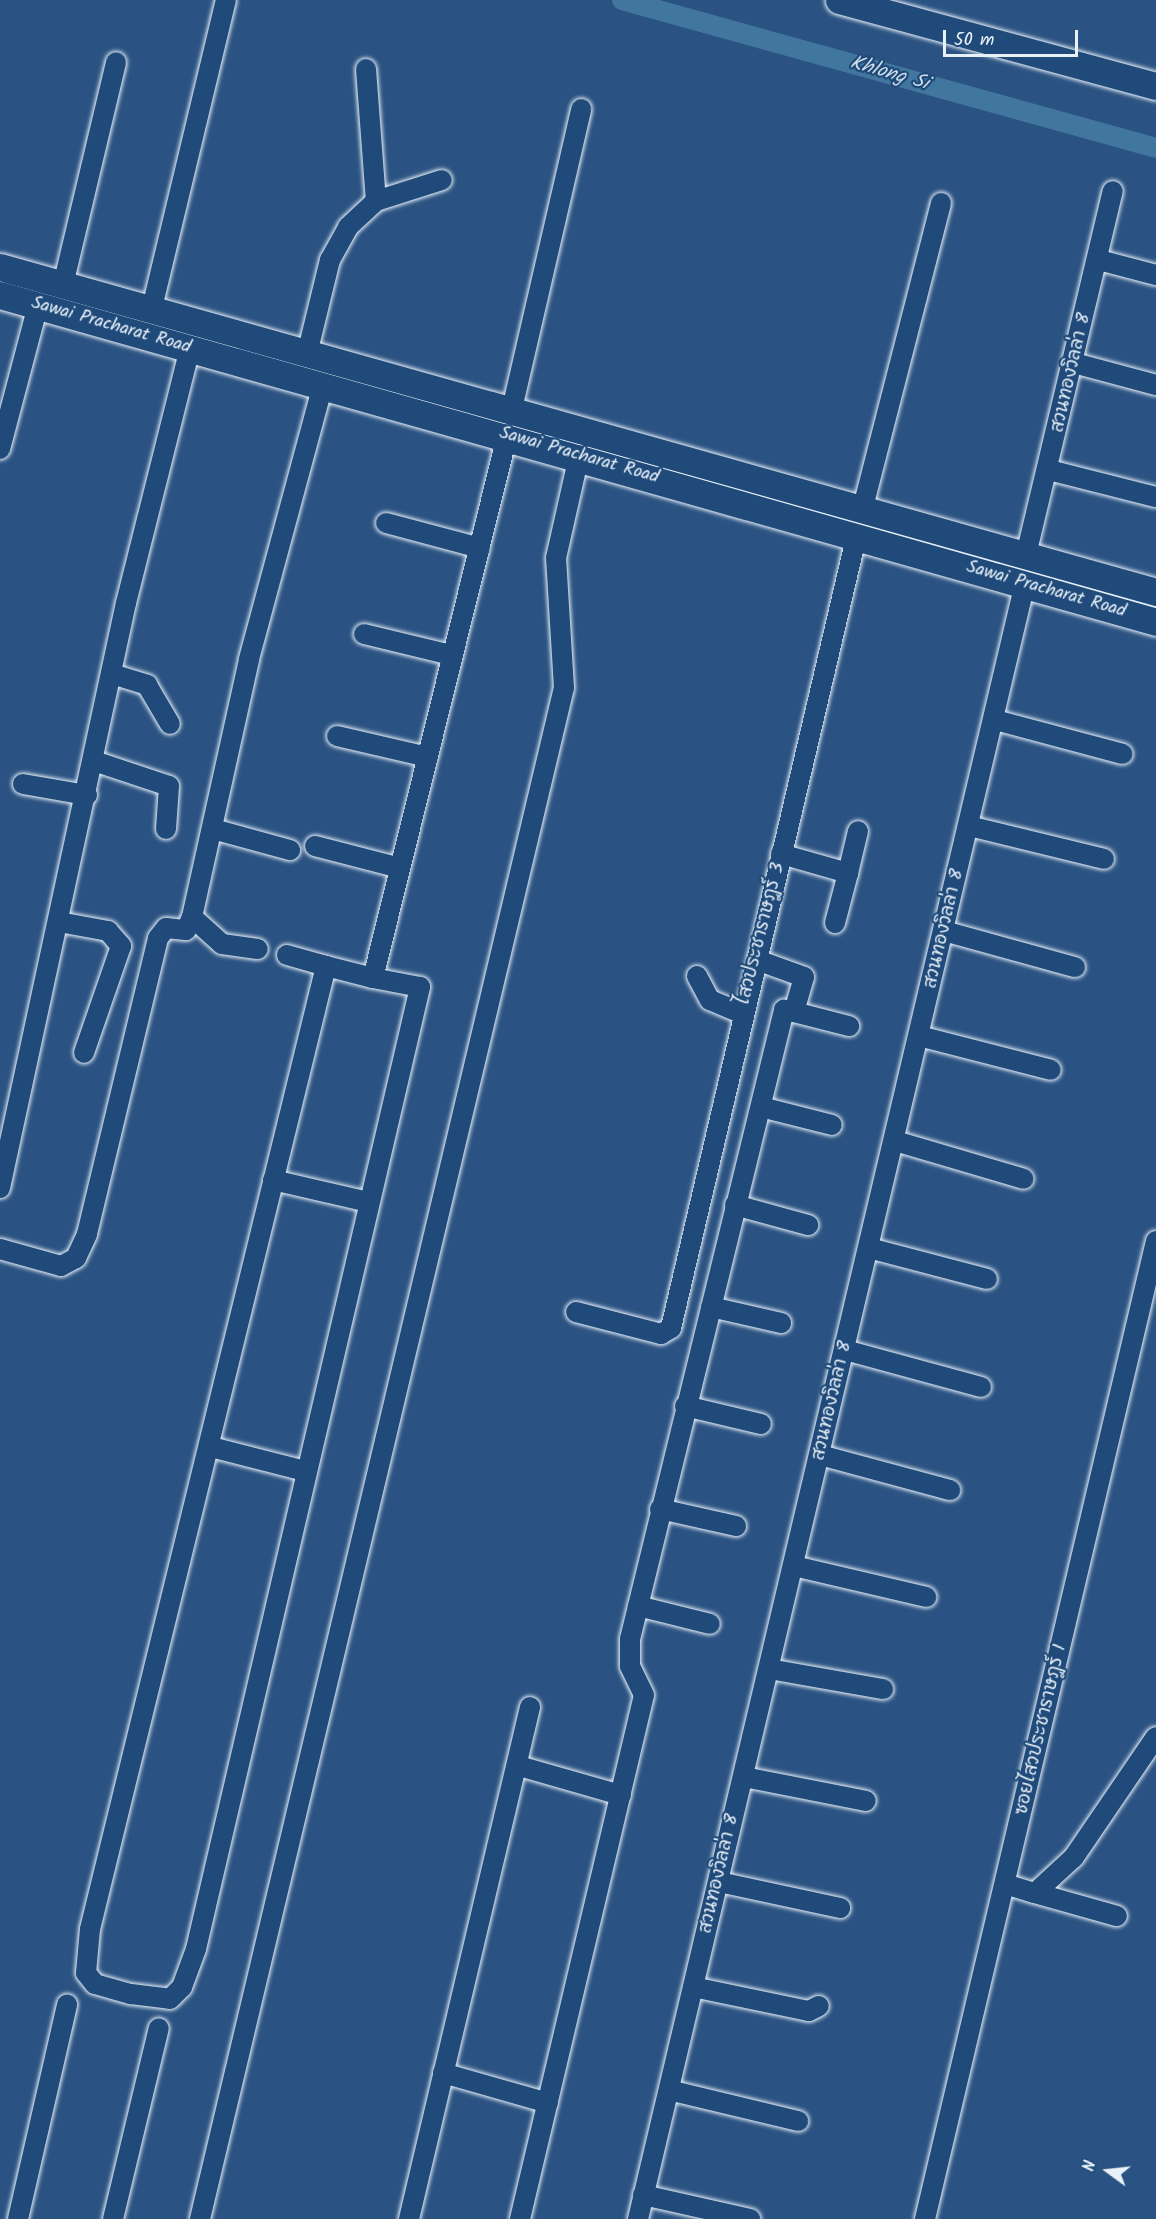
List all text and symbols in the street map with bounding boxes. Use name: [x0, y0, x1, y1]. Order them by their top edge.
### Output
scale bar: [946, 18, 1081, 56]
text: 50 m: [954, 26, 994, 55]
water label: Khlong Si: [847, 51, 931, 97]
street label: Sawai Pracharat Road: [29, 293, 193, 359]
street label: สวนทองวิลล่า 8: [1048, 311, 1096, 435]
street label: Sawai Pracharat Road: [497, 423, 661, 489]
street label: Sawai Pracharat Road: [964, 557, 1128, 623]
street label: ไสวประชาราษฎร์ 3: [734, 861, 790, 1007]
street label: สวนทองวิลล่า 8: [921, 867, 969, 991]
street label: สวนทองวิลล่า 8: [809, 1339, 857, 1463]
street label: ซอยไสวประชาราษฎร์ 1: [1012, 1643, 1072, 1817]
street label: สวนทองวิลล่า 8: [696, 1812, 744, 1936]
north arrow: [1078, 2141, 1138, 2201]
text: N: [1077, 2158, 1104, 2174]

